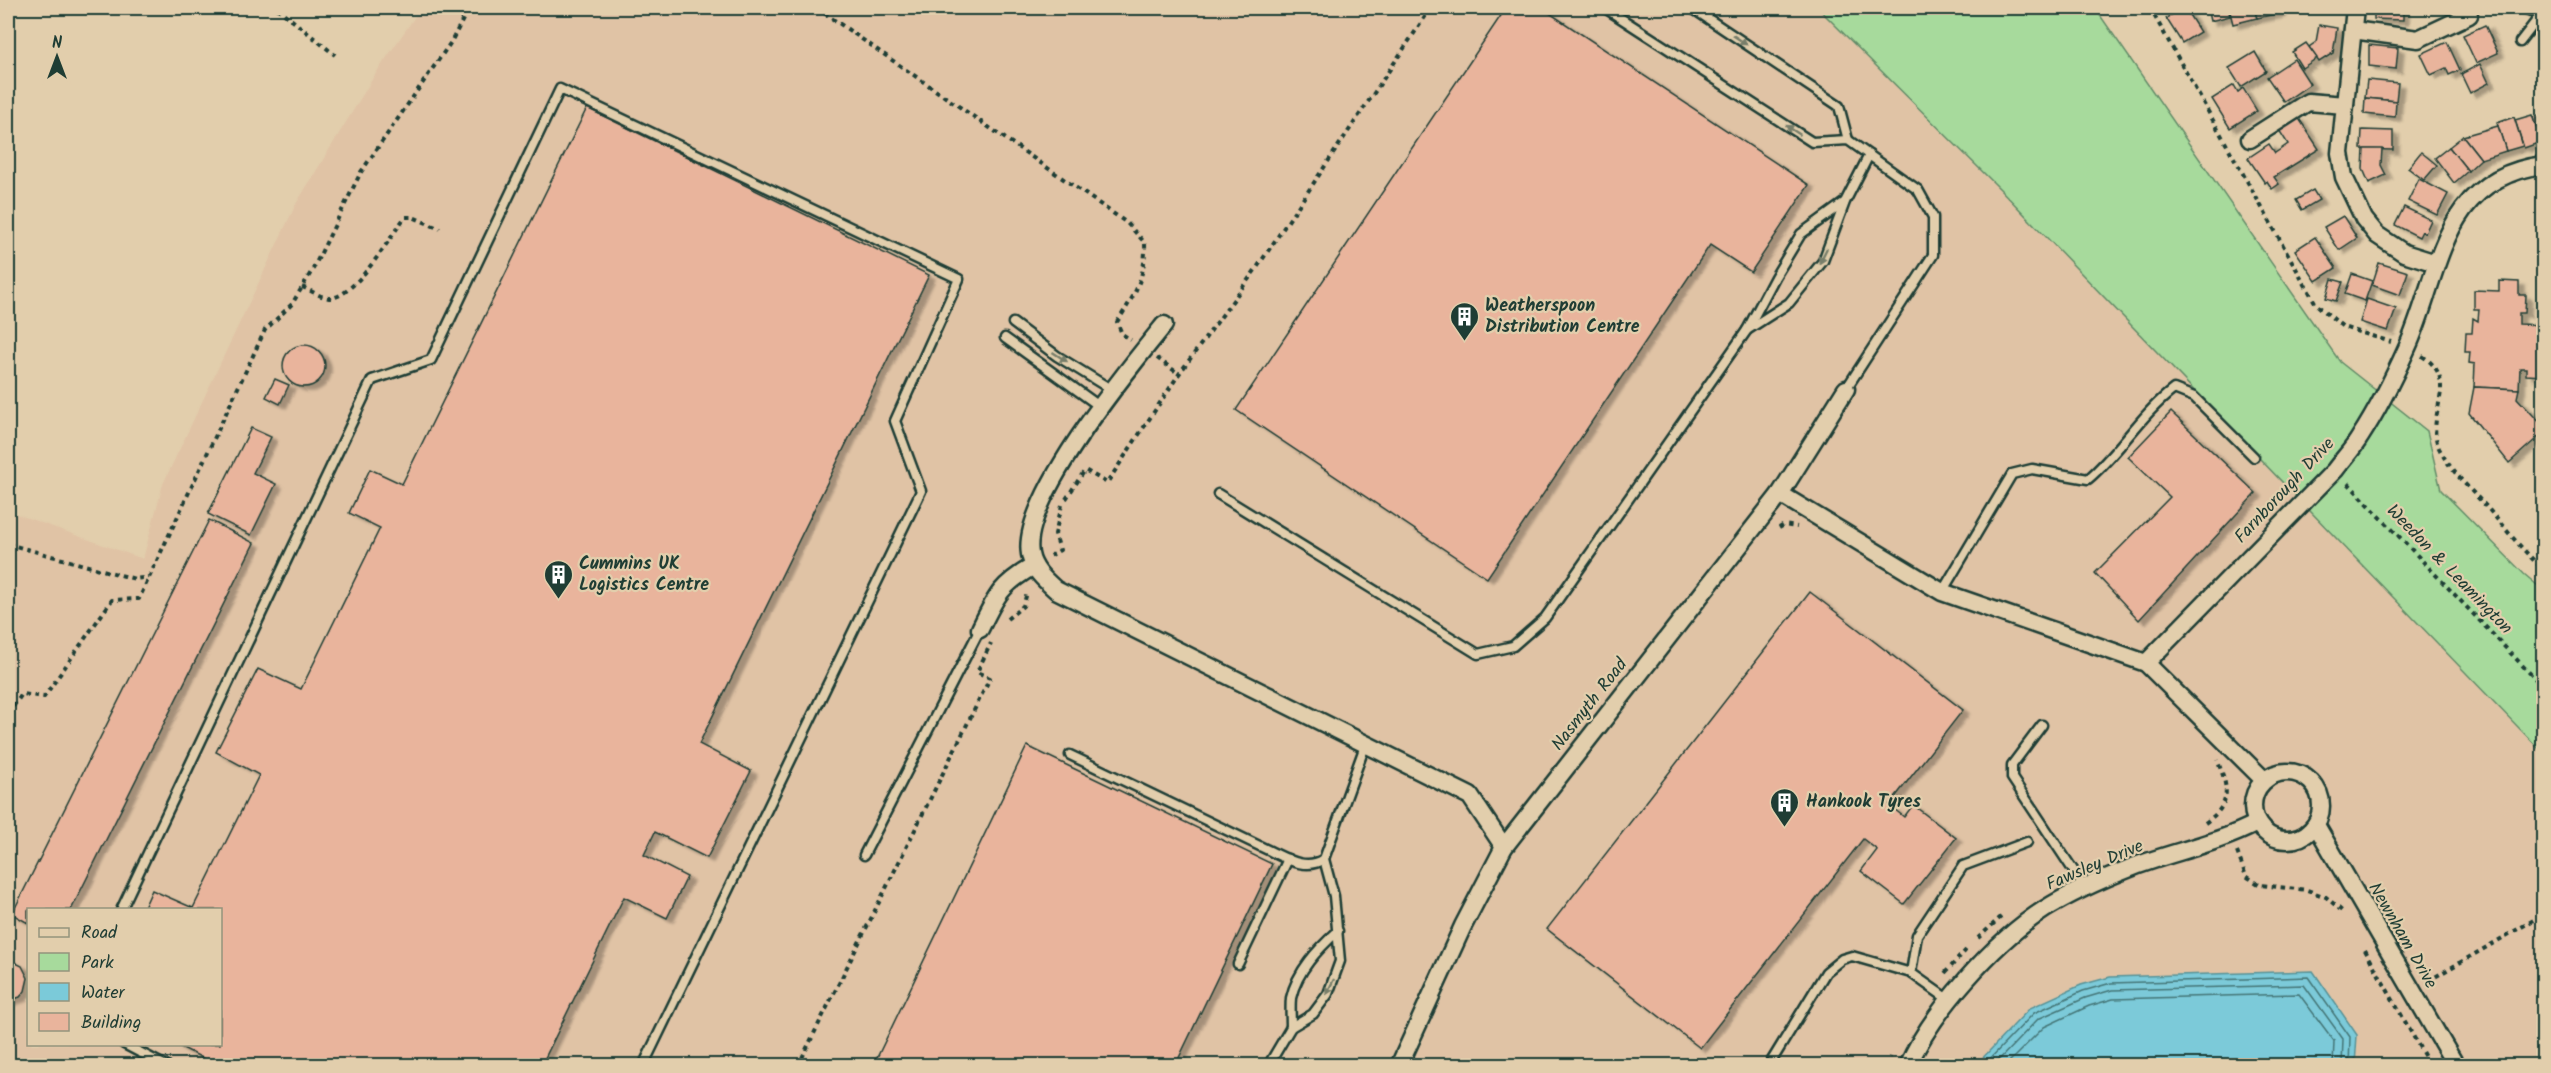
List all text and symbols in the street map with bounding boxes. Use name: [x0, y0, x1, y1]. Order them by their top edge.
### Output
north arrow: [27, 27, 87, 87]
text: N: [52, 31, 62, 56]
one-way arrow: [1732, 34, 1748, 46]
one-way arrow: [1786, 124, 1802, 136]
one-way arrow: [1819, 247, 1829, 265]
place label: Weatherspoon Distribution Centre: [1485, 292, 1640, 342]
building icon: Weatherspoon Distribution Centre: [1448, 300, 1480, 342]
one-way arrow: [1052, 352, 1068, 363]
street label: Farnborough Drive: [2228, 431, 2342, 551]
street label: Weedon & Leamington: [2379, 498, 2519, 642]
place label: Cummins UK Logistics Centre: [579, 550, 709, 600]
building icon: Cummins UK Logistics Centre: [542, 558, 574, 600]
street label: Nasmyth Road: [1544, 652, 1636, 758]
building icon: Hankook Tyres: [1769, 786, 1801, 828]
place label: Hankook Tyres: [1806, 788, 1921, 817]
street label: Fawsley Drive: [2042, 832, 2148, 900]
street label: Newnham Drive: [2360, 877, 2444, 995]
legend: [27, 908, 222, 1046]
text: Road: [81, 919, 118, 948]
text: Park: [81, 949, 114, 978]
text: Water: [81, 979, 126, 1008]
one-way arrow: [1326, 979, 1335, 996]
text: Building: [81, 1009, 141, 1038]

